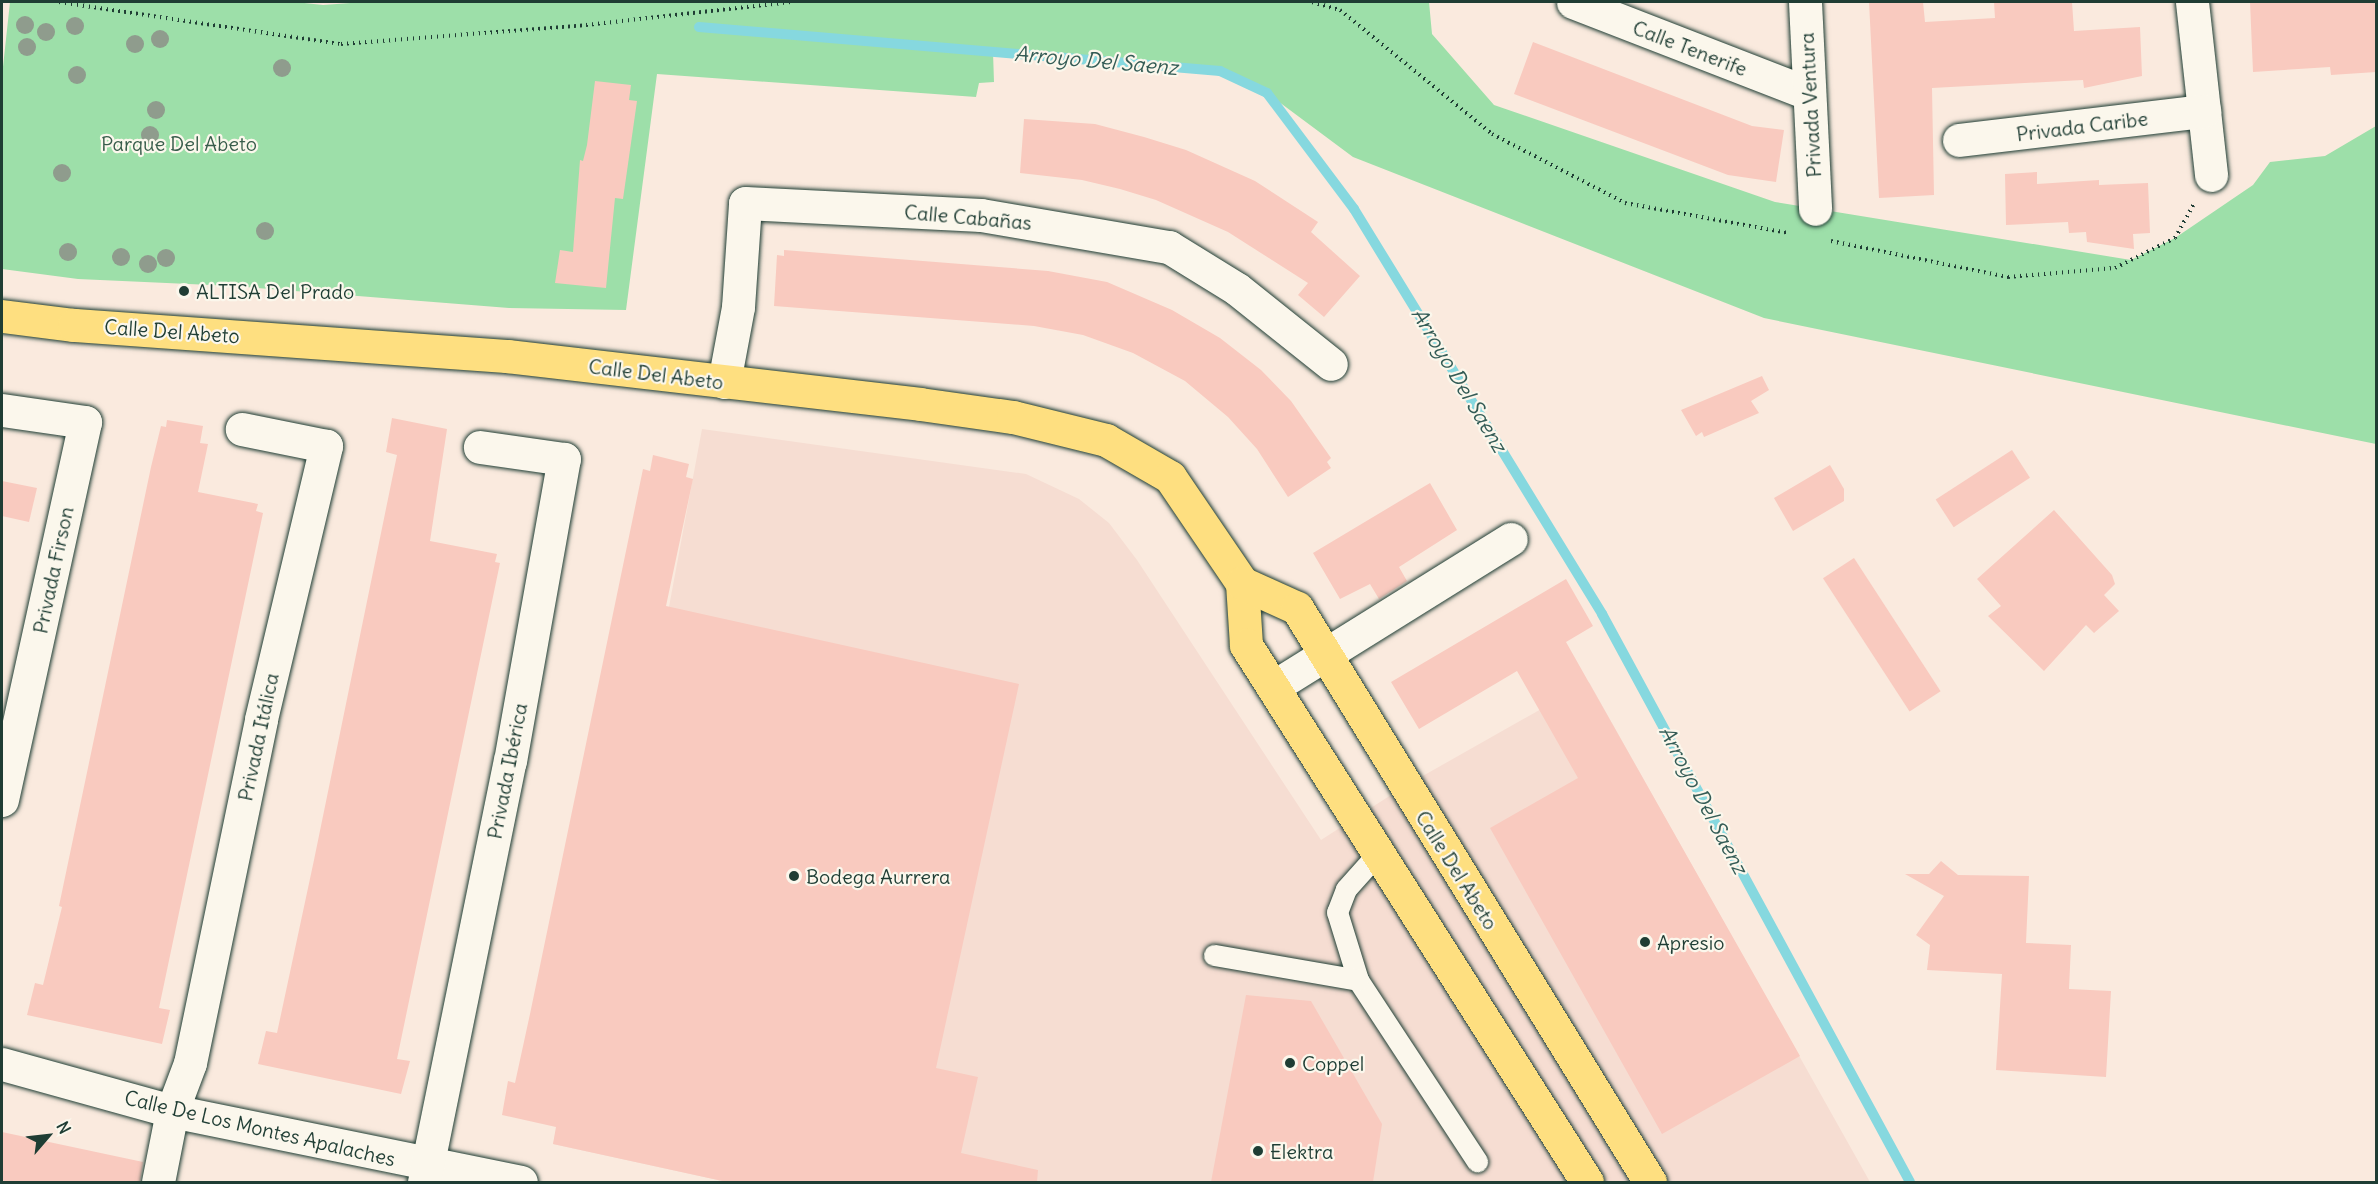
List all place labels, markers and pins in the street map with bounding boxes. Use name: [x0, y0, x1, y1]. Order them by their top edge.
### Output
place label: ALTISA Del Prado: [196, 279, 354, 303]
marker: ALTISA Del Prado: [177, 284, 191, 298]
place label: Bodega Aurrera: [806, 864, 950, 888]
marker: Bodega Aurrera: [787, 869, 801, 883]
place label: Apresio: [1657, 930, 1724, 954]
marker: Apresio: [1638, 935, 1652, 949]
place label: Coppel: [1302, 1051, 1364, 1075]
marker: Coppel: [1283, 1056, 1297, 1070]
place label: Elektra: [1270, 1139, 1333, 1163]
marker: Elektra: [1251, 1144, 1265, 1158]

